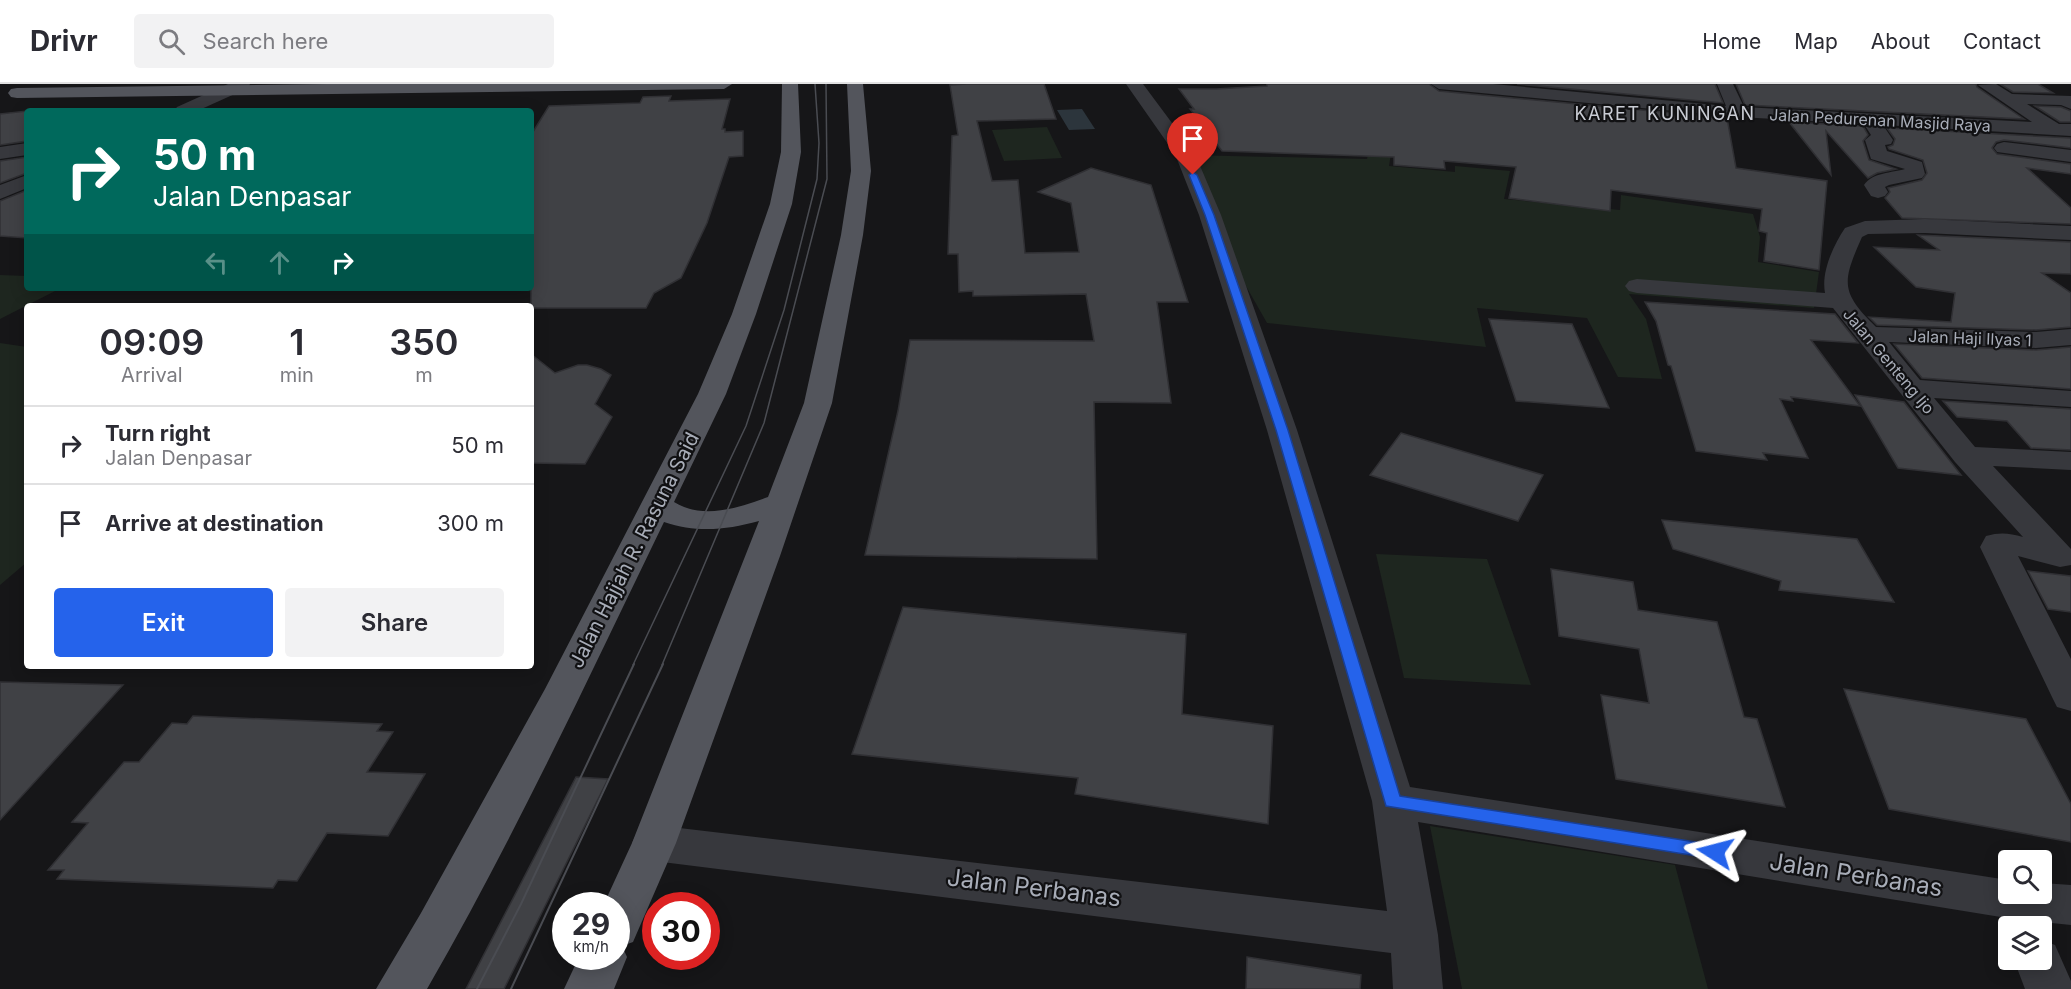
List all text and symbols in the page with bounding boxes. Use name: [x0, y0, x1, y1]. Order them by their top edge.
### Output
search box: [134, 14, 554, 68]
text: Drivr: [30, 24, 98, 58]
icon: search: [155, 25, 188, 58]
text: Search here: [203, 28, 328, 54]
text: Home: [1702, 29, 1761, 54]
text: Map: [1794, 29, 1838, 54]
text: About: [1871, 29, 1930, 54]
text: Contact: [1963, 29, 2041, 54]
district label: KARET KUNINGAN: [1574, 103, 1756, 124]
street label: Jalan Pedurenan Masjid Raya: [1769, 104, 1991, 136]
pin: [1167, 113, 1218, 175]
icon: arrive: [1176, 122, 1209, 155]
text: 50 m: [153, 129, 256, 180]
icon: right: [54, 132, 132, 210]
text: Jalan Denpasar: [153, 180, 352, 213]
icon: left: [200, 246, 233, 279]
icon: ahead: [263, 246, 296, 279]
icon: right: [326, 246, 359, 279]
street label: Jalan Genteng Ijo: [1839, 304, 1939, 418]
text: 09:09: [99, 320, 204, 364]
text: 1: [289, 320, 304, 364]
text: 350: [389, 320, 459, 364]
street label: Jalan Haji Ilyas 1: [1908, 326, 2032, 350]
text: Arrival: [121, 363, 183, 387]
text: min: [280, 363, 314, 387]
text: m: [415, 363, 433, 387]
text: Turn right: [105, 420, 211, 446]
street label: Jalan Hajjah R. Rasuna Said: [564, 428, 704, 672]
icon: right: [54, 429, 87, 462]
text: 50 m: [451, 432, 504, 458]
text: Jalan Denpasar: [105, 446, 252, 470]
icon: arrive: [54, 507, 87, 540]
text: Arrive at destination: [105, 510, 324, 536]
text: 300 m: [437, 510, 504, 536]
button: Exit: [54, 588, 273, 657]
button: Share: [285, 588, 504, 657]
position arrow: [1683, 820, 1747, 884]
street label: Jalan Perbanas: [1768, 847, 1945, 902]
map controls: [1998, 850, 2052, 970]
button: search: [1998, 850, 2052, 904]
street label: Jalan Perbanas: [946, 862, 1123, 913]
speed limit sign: 30: [642, 892, 720, 970]
text: 29: [572, 906, 610, 942]
button: layers: [1998, 916, 2052, 970]
text: km/h: [573, 937, 609, 956]

